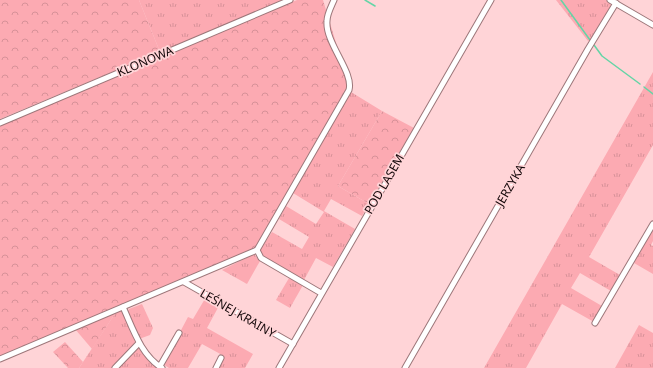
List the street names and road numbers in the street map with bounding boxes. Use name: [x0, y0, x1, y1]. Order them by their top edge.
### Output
street label: KLONOWA: [114, 41, 176, 80]
street label: POD LASEM: [360, 151, 408, 217]
street label: JERZYKA: [491, 160, 529, 210]
street label: LEŚNEJ KRAINY: [197, 284, 279, 342]

